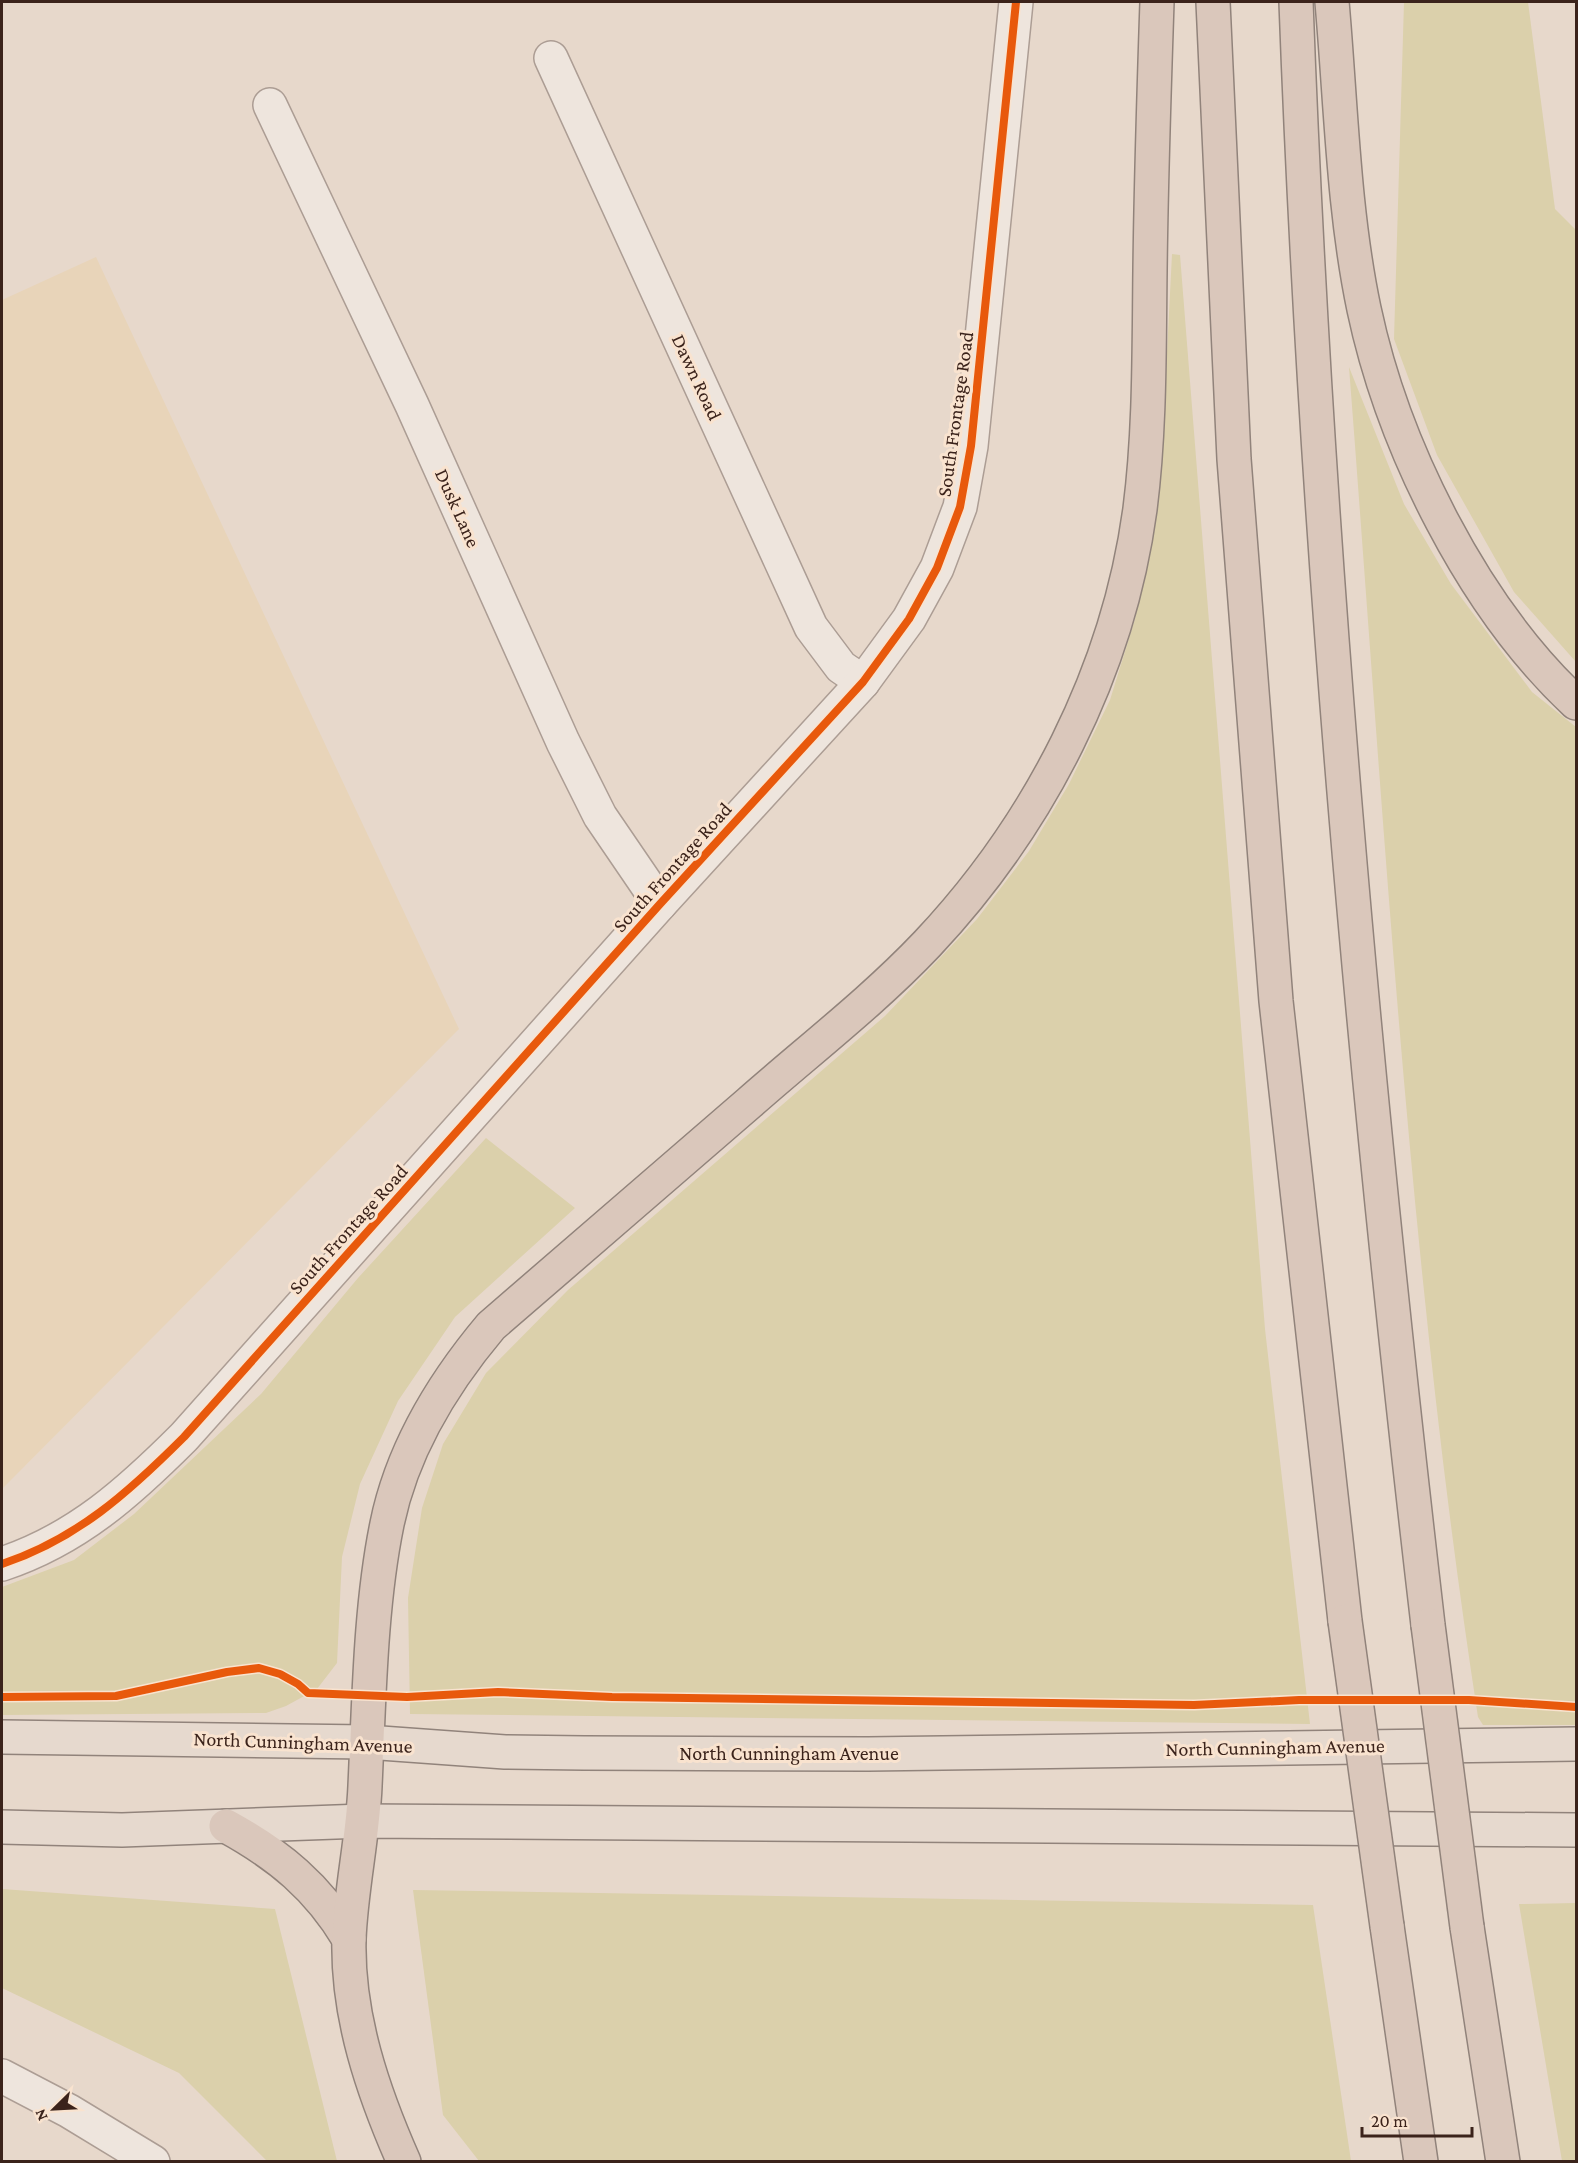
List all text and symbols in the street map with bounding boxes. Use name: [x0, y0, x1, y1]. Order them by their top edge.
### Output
street label: South Frontage Road: [933, 330, 979, 498]
street label: Dawn Road: [668, 331, 727, 424]
street label: Dusk Lane: [431, 465, 485, 551]
street label: South Frontage Road: [608, 797, 737, 937]
street label: South Frontage Road: [284, 1159, 413, 1299]
street label: North Cunningham Avenue: [193, 1727, 413, 1758]
street label: North Cunningham Avenue: [1165, 1734, 1385, 1761]
street label: North Cunningham Avenue: [679, 1742, 899, 1765]
north arrow: [24, 2079, 84, 2139]
scale bar: [1362, 2100, 1472, 2138]
text: N: [31, 2106, 51, 2123]
text: 20 m: [1371, 2111, 1408, 2131]

